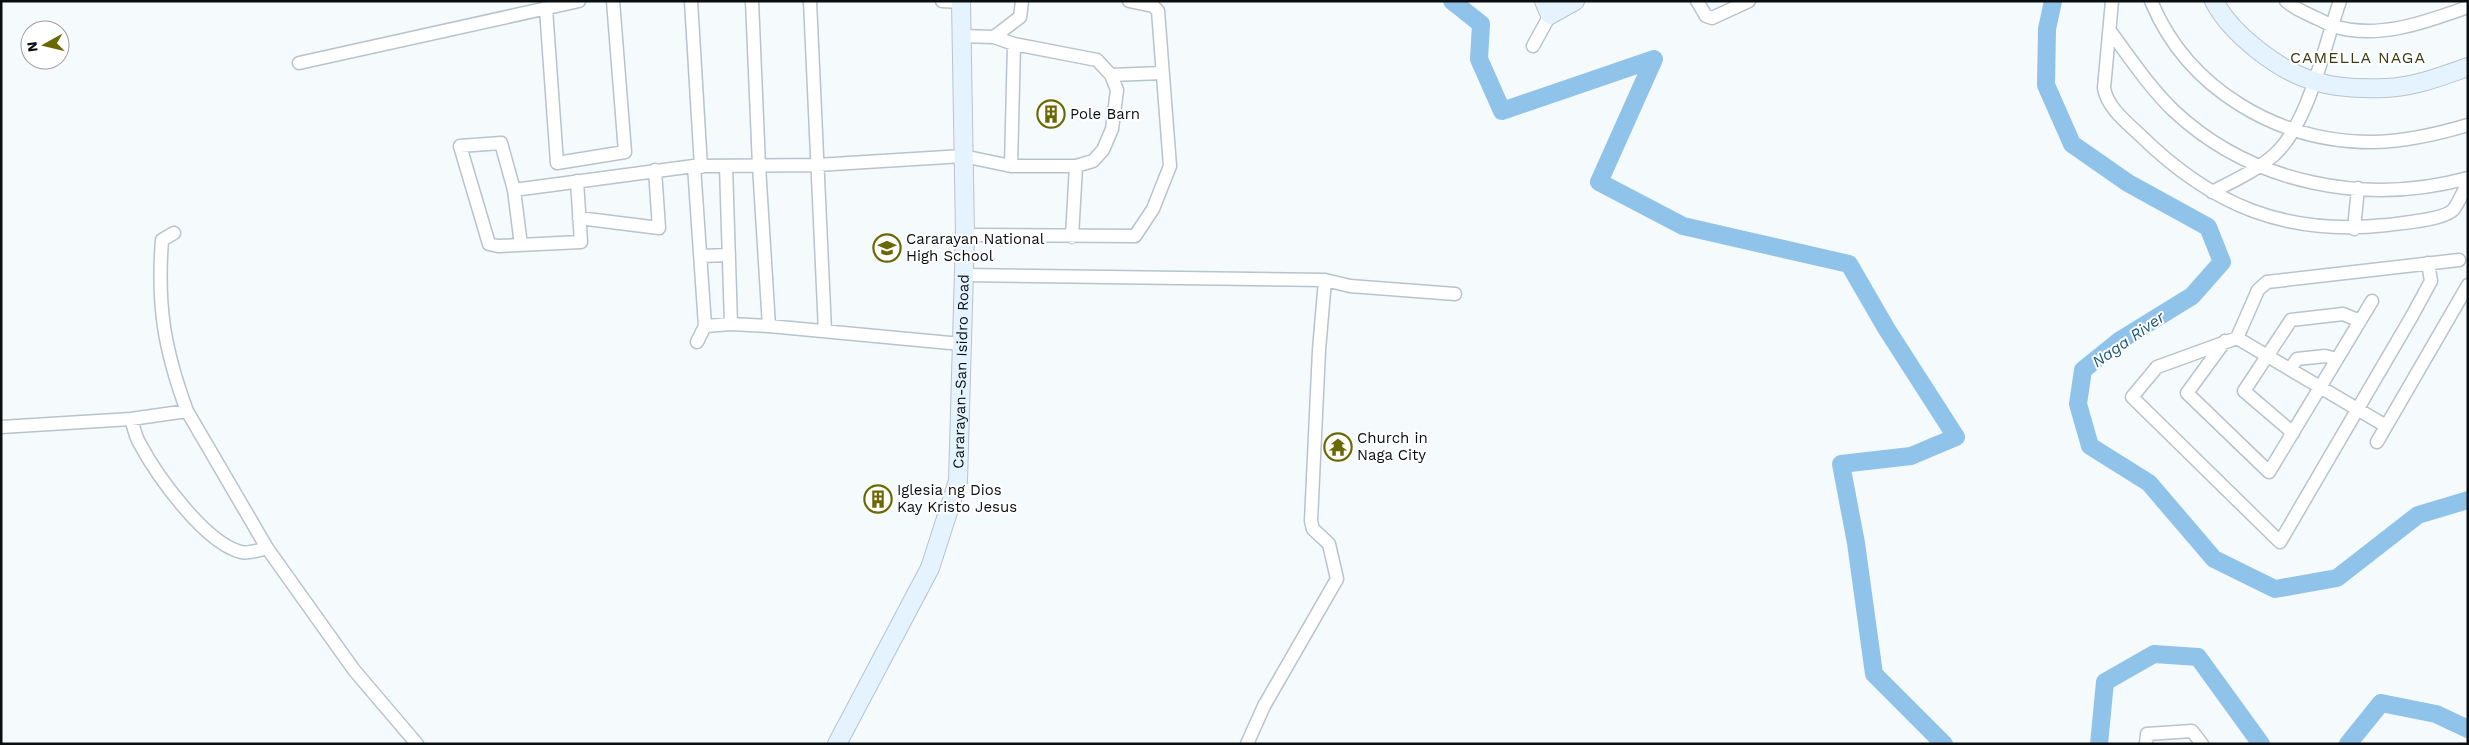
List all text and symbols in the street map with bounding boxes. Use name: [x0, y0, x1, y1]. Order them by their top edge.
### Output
north arrow: [20, 20, 70, 70]
text: N: [23, 41, 41, 53]
district label: CAMELLA NAGA: [2290, 48, 2426, 67]
building icon: Pole Barn: [1036, 99, 1066, 129]
place label: Pole Barn: [1070, 105, 1140, 123]
place label: Cararayan National High School: [906, 230, 1045, 265]
school or university icon: Cararayan National High School: [872, 233, 902, 263]
street label: Cararayan-San Isidro Road: [949, 274, 973, 469]
water label: Naga River: [2088, 307, 2169, 371]
place label: Church in Naga City: [1357, 429, 1428, 464]
temple icon: Church in Naga City: [1323, 432, 1353, 462]
place label: Iglesia ng Dios Kay Kristo Jesus: [897, 481, 1017, 516]
building icon: Iglesia ng Dios Kay Kristo Jesus: [863, 484, 893, 514]

